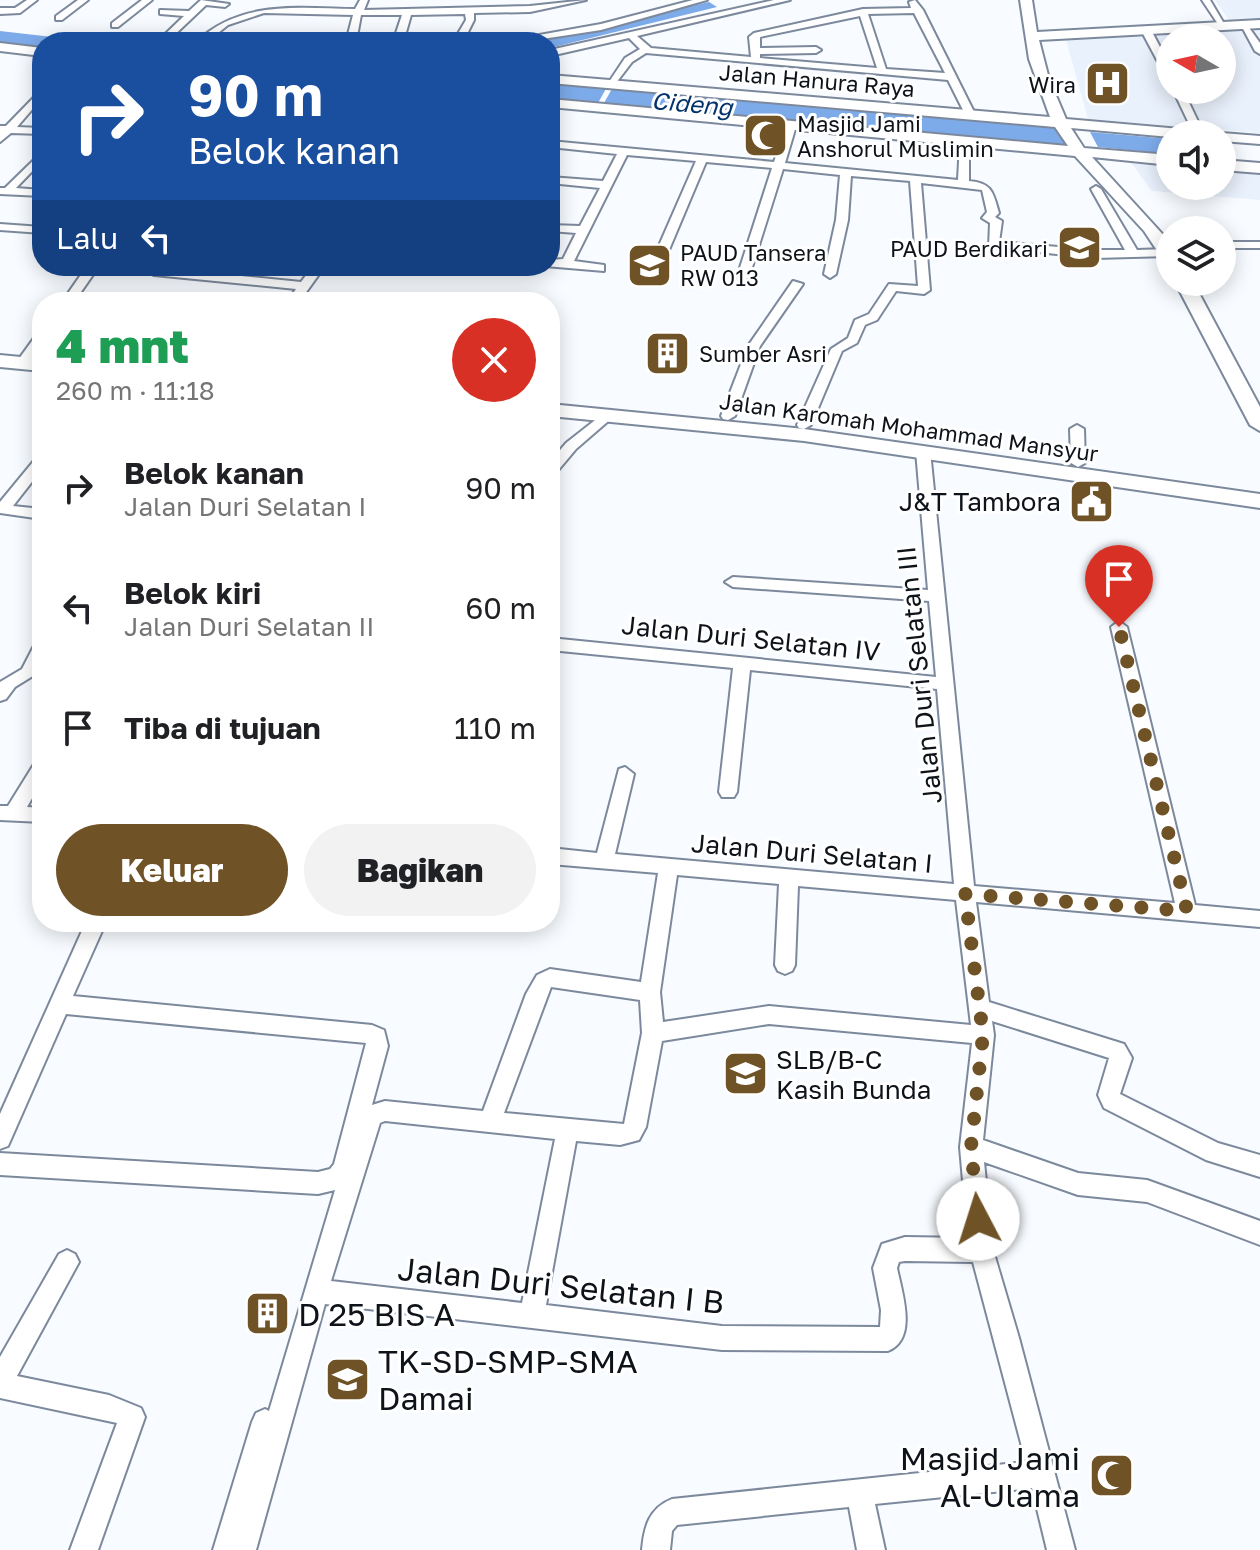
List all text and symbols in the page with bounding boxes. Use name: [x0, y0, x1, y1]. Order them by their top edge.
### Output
north arrow: [1156, 24, 1236, 104]
map controls: [1156, 24, 1236, 296]
street label: Jalan Hanura Raya: [718, 58, 916, 102]
hospital icon: Wira: [1083, 60, 1131, 108]
text: 90 m: [188, 61, 323, 128]
icon: right: [56, 64, 160, 168]
place label: Wira: [1028, 71, 1076, 98]
water label: Cideng: [650, 85, 736, 122]
place label: Masjid Jami Anshorul Muslimin: [797, 110, 994, 162]
mosque icon: Masjid Jami Anshorul Muslimin: [742, 112, 790, 160]
button: sound: [1156, 120, 1236, 200]
text: Belok kanan: [188, 129, 400, 172]
icon: left: [134, 216, 178, 260]
button: layers: [1156, 216, 1236, 296]
text: Lalu: [56, 220, 118, 256]
school or university icon: PAUD Berdikari: [1055, 224, 1103, 272]
place label: PAUD Berdikari: [890, 235, 1048, 262]
place label: PAUD Tansera RW 013: [680, 239, 827, 291]
school or university icon: PAUD Tansera RW 013: [625, 241, 673, 289]
text: 4 mnt: [56, 316, 189, 374]
button: close: [452, 318, 536, 402]
building icon: Sumber Asri: [644, 329, 692, 377]
place label: Sumber Asri: [699, 340, 827, 367]
text: 260 m · 11:18: [56, 375, 215, 406]
street label: Jalan Karomah Mohammad Mansyur: [718, 387, 1101, 467]
text: Belok kanan: [124, 455, 304, 491]
icon: right: [56, 466, 100, 510]
text: 90 m: [465, 470, 536, 506]
public building icon: J&T Tambora: [1068, 477, 1116, 525]
place label: J&T Tambora: [899, 486, 1061, 517]
text: Jalan Duri Selatan I: [124, 491, 366, 522]
street label: Jalan Duri Selatan III: [890, 545, 948, 805]
pin: [1085, 545, 1153, 627]
icon: arrive: [1097, 557, 1141, 601]
text: Belok kiri: [124, 575, 261, 611]
icon: left: [56, 586, 100, 630]
text: 60 m: [465, 590, 536, 626]
street label: Jalan Duri Selatan IV: [620, 609, 882, 667]
text: Jalan Duri Selatan II: [124, 611, 375, 642]
icon: arrive: [56, 706, 100, 750]
text: Tiba di tujuan: [124, 710, 321, 746]
text: 110 m: [454, 710, 536, 746]
button: Keluar: [56, 824, 288, 916]
button: Bagikan: [304, 824, 536, 916]
street label: Jalan Duri Selatan I: [690, 827, 934, 879]
place label: SLB/B-C Kasih Bunda: [776, 1044, 931, 1105]
school or university icon: SLB/B-C Kasih Bunda: [721, 1050, 769, 1098]
position arrow: [936, 1177, 1020, 1261]
street label: Jalan Duri Selatan I B: [396, 1249, 726, 1321]
building icon: D 25 BIS A: [243, 1290, 291, 1338]
place label: D 25 BIS A: [298, 1295, 455, 1333]
place label: TK-SD-SMP-SMA Damai: [378, 1342, 638, 1417]
school or university icon: TK-SD-SMP-SMA Damai: [323, 1355, 371, 1403]
place label: Masjid Jami Al-Ulama: [900, 1439, 1080, 1514]
mosque icon: Masjid Jami Al-Ulama: [1087, 1452, 1135, 1500]

